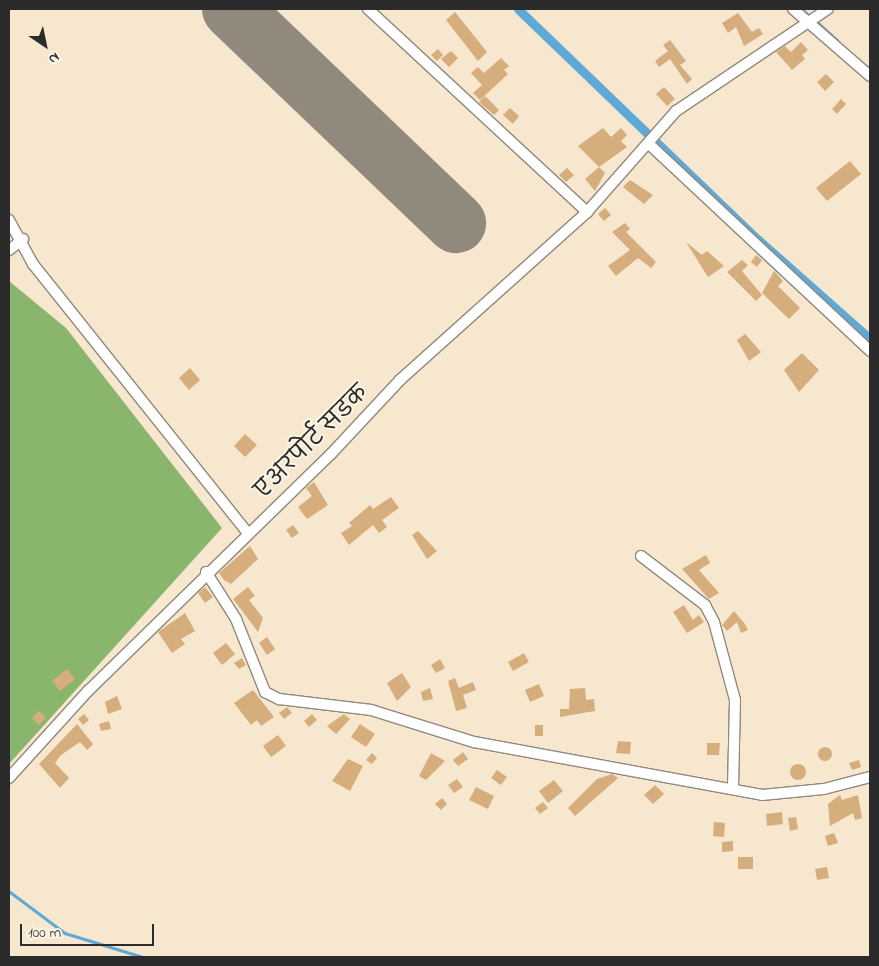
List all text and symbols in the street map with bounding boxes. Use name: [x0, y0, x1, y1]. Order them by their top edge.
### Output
north arrow: [20, 20, 70, 70]
text: N: [44, 46, 63, 69]
street label: एअरपोर्ट सडक: [251, 381, 375, 505]
scale bar: [22, 914, 156, 946]
text: 100 m: [28, 922, 61, 944]

